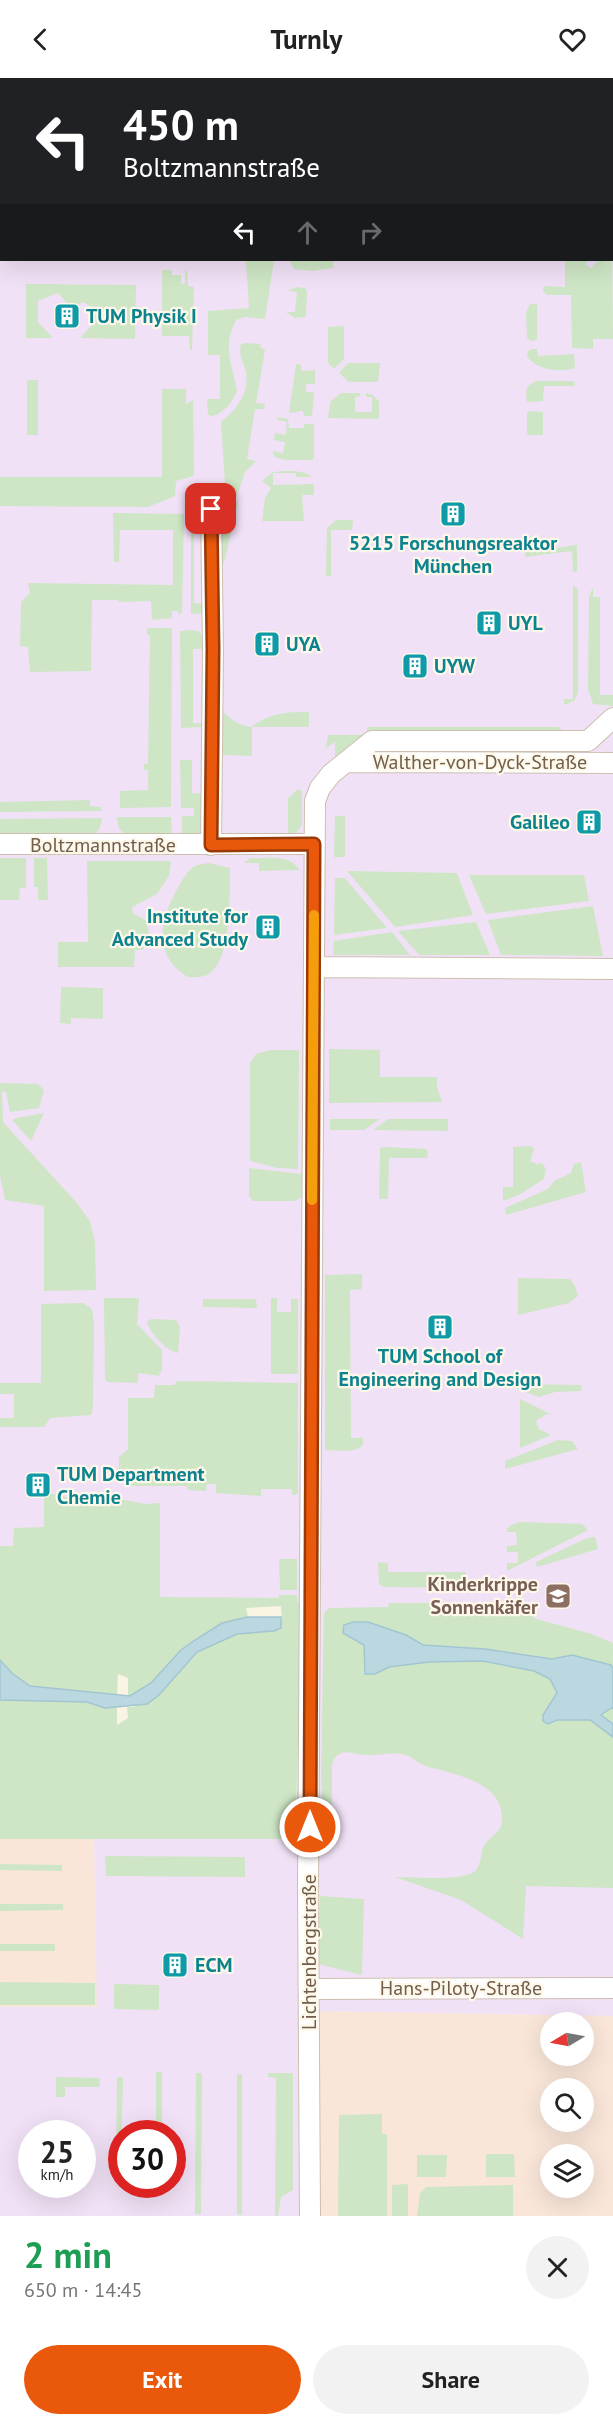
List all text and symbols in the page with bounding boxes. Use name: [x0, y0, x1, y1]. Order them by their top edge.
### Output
text: Turnly: [270, 22, 343, 56]
icon: back: [24, 23, 57, 56]
icon: heart: [556, 23, 589, 56]
text: 450 m: [123, 97, 239, 152]
icon: left: [24, 102, 102, 180]
text: Boltzmannstraße: [123, 150, 320, 184]
icon: left: [228, 216, 261, 249]
icon: ahead: [291, 216, 324, 249]
icon: right: [354, 216, 387, 249]
building icon: TUM Physik I: [52, 301, 82, 331]
place label: TUM Physik I: [86, 303, 197, 329]
pin: [185, 483, 236, 534]
icon: arrive: [194, 492, 227, 525]
building icon: 5215 Forschungsreaktor München: [438, 499, 468, 529]
place label: 5215 Forschungsreaktor München: [349, 530, 557, 579]
building icon: UYL: [474, 608, 504, 638]
place label: UYL: [508, 610, 543, 636]
building icon: UYA: [252, 629, 282, 659]
place label: UYA: [286, 631, 322, 657]
building icon: UYW: [400, 651, 430, 681]
place label: UYW: [434, 653, 476, 679]
street label: Walther-von-Dyck-Straße: [373, 749, 587, 775]
building icon: Galileo: [574, 807, 604, 837]
place label: Galileo: [510, 809, 570, 835]
street label: Boltzmannstraße: [30, 832, 176, 858]
place label: Institute for Advanced Study: [112, 903, 248, 952]
building icon: Institute for Advanced Study: [253, 912, 283, 942]
building icon: TUM School of Engineering and Design: [425, 1312, 455, 1342]
place label: TUM School of Engineering and Design: [339, 1343, 541, 1392]
place label: TUM Department Chemie: [57, 1461, 205, 1510]
building icon: TUM Department Chemie: [23, 1470, 53, 1500]
place label: Kinderkrippe Sonnenkäfer: [427, 1571, 538, 1620]
school or university icon: Kinderkrippe Sonnenkäfer: [543, 1581, 573, 1611]
position arrow: [278, 1795, 342, 1859]
street label: Lichtenbergstraße: [296, 1874, 322, 2030]
building icon: ECM: [160, 1950, 190, 1980]
place label: ECM: [195, 1952, 233, 1978]
street label: Hans-Piloty-Straße: [380, 1975, 542, 2001]
north arrow: [540, 2012, 594, 2066]
map controls: [540, 2012, 594, 2198]
button: search: [540, 2078, 594, 2132]
speed limit sign: 30: [108, 2120, 186, 2198]
text: 25: [40, 2132, 74, 2171]
button: layers: [540, 2144, 594, 2198]
text: km/h: [41, 2165, 73, 2184]
text: 2 min: [24, 2231, 112, 2278]
button: close: [526, 2236, 589, 2299]
text: 650 m · 14:45: [24, 2277, 142, 2303]
button: Exit: [24, 2345, 301, 2414]
button: Share: [313, 2345, 589, 2414]

